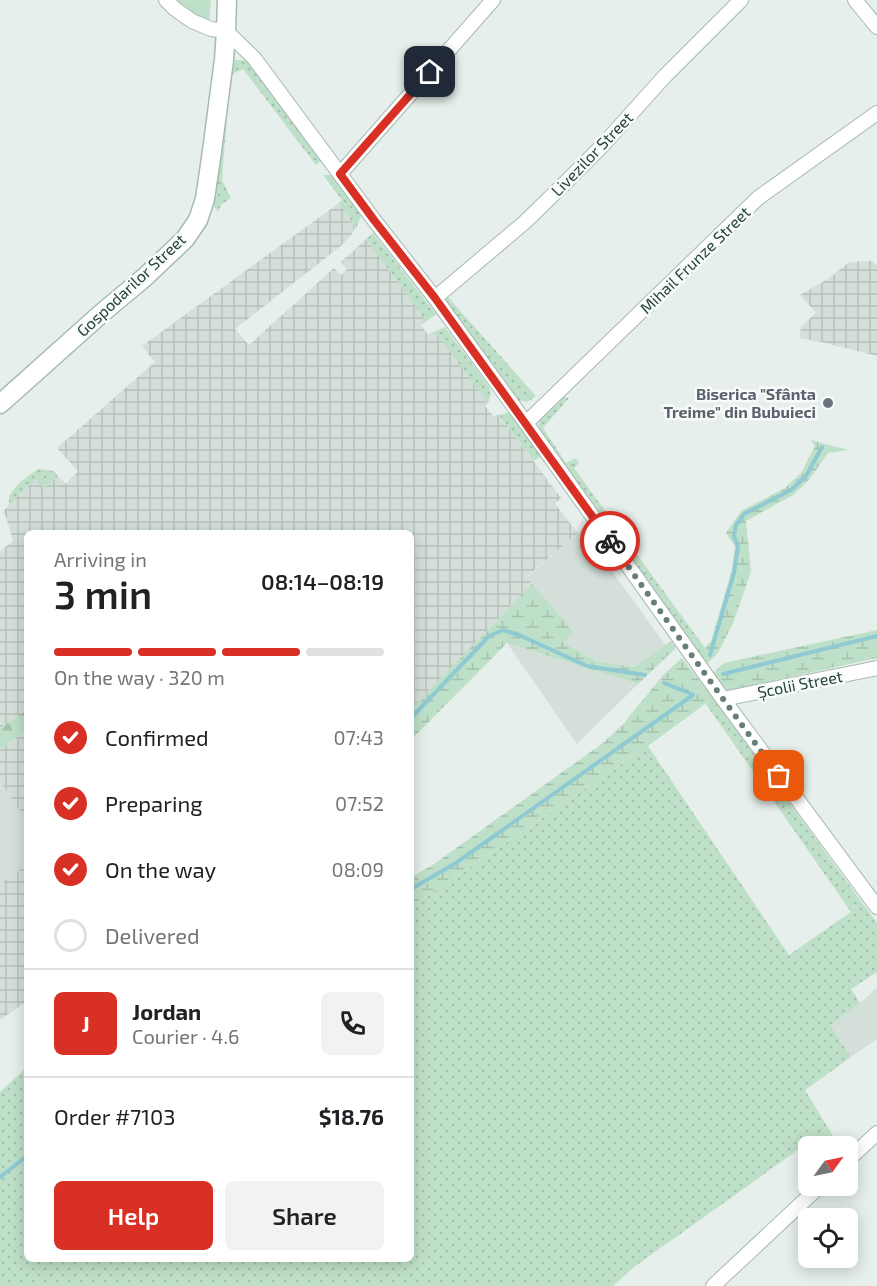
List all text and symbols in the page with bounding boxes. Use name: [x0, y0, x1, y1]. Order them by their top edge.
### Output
pin: [404, 46, 455, 97]
icon: home: [413, 55, 446, 88]
street label: Livezilor Street: [547, 108, 636, 200]
street label: Mihail Frunze Street: [636, 202, 754, 317]
street label: Gospodarilor Street: [72, 229, 189, 340]
place label: Biserica "Sfânta Treime" din Bubuieci: [663, 384, 816, 421]
marker: Biserica "Sfânta Treime" din Bubuieci: [821, 396, 835, 410]
courier: [580, 511, 640, 571]
icon: bike: [594, 525, 627, 558]
text: Arriving in: [54, 547, 147, 571]
text: 08:14–08:19: [261, 568, 384, 594]
text: 3 min: [54, 570, 152, 617]
text: On the way · 320 m: [54, 665, 225, 689]
street label: Școlii Street: [756, 666, 845, 703]
icon: check: [54, 721, 87, 754]
text: Confirmed: [105, 724, 209, 750]
text: 07:43: [334, 725, 384, 749]
pin: [753, 750, 804, 801]
icon: bag: [762, 759, 795, 792]
icon: check: [54, 787, 87, 820]
text: Preparing: [105, 790, 203, 816]
text: 07:52: [335, 791, 384, 815]
icon: check: [54, 853, 87, 886]
text: On the way: [105, 856, 216, 882]
text: 08:09: [332, 857, 384, 881]
text: Delivered: [105, 922, 200, 948]
button: phone: [321, 992, 384, 1055]
text: Jordan: [132, 998, 201, 1024]
text: J: [81, 1010, 90, 1036]
text: Courier · 4.6: [132, 1024, 239, 1048]
text: Order #7103: [54, 1103, 176, 1129]
text: $18.76: [319, 1103, 384, 1129]
north arrow: [798, 1136, 858, 1196]
map controls: [798, 1136, 858, 1268]
button: Help: [54, 1181, 213, 1250]
button: Share: [225, 1181, 384, 1250]
button: locate: [798, 1208, 858, 1268]

